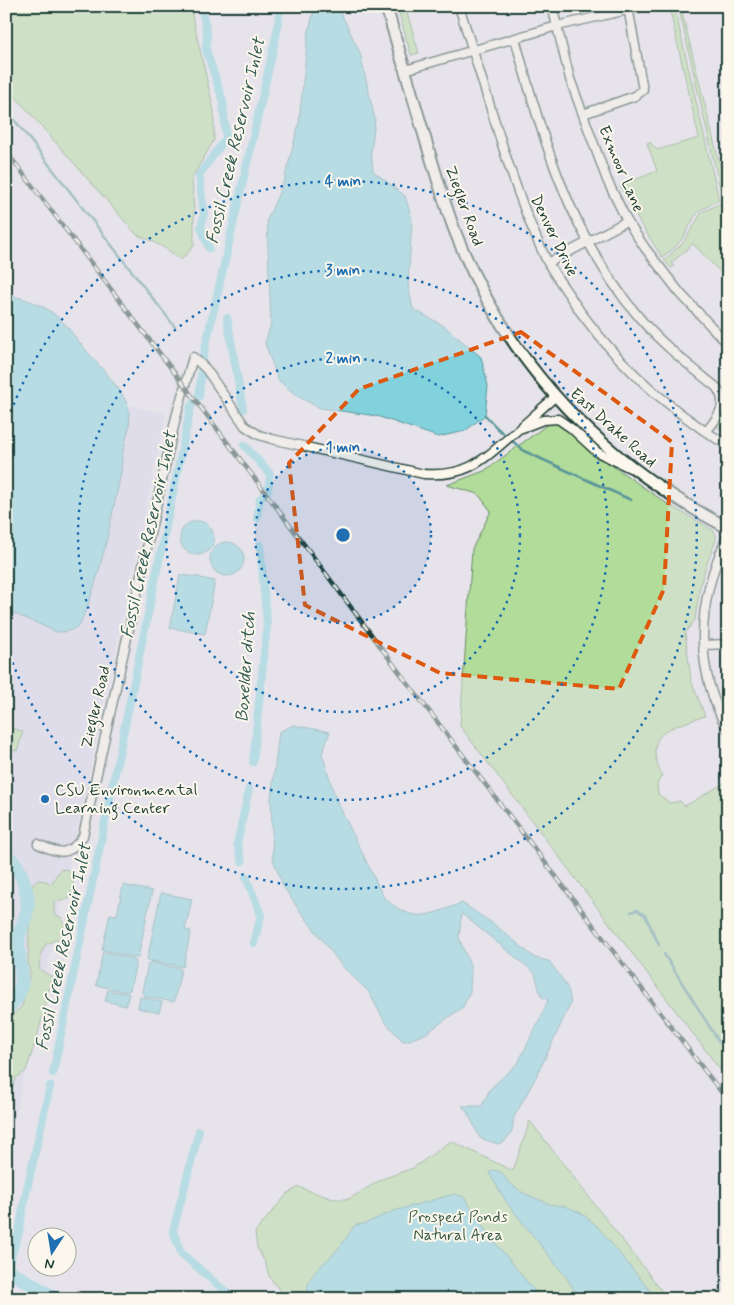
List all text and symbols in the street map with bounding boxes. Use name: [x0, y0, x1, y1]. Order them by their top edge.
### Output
water label: Fossil Creek Reservoir Inlet: [201, 33, 272, 246]
street label: Exmoor Lane: [593, 122, 649, 216]
street label: Ziegler Road: [439, 163, 488, 249]
text: 4 min: [325, 172, 361, 192]
street label: Denver Drive: [525, 192, 583, 280]
text: 3 min: [326, 261, 360, 281]
text: 2 min: [325, 349, 361, 369]
street label: East Drake Road: [565, 384, 661, 472]
water label: Fossil Creek Reservoir Inlet: [115, 427, 183, 641]
text: 1 min: [326, 438, 360, 458]
centre of rings: [334, 526, 352, 544]
water label: Boxelder ditch: [230, 611, 262, 723]
street label: Ziegler Road: [76, 664, 117, 751]
place label: CSU Environmental Learning Center: [55, 780, 197, 820]
marker: CSU Environmental Learning Center: [39, 793, 51, 805]
water label: Fossil Creek Reservoir Inlet: [30, 839, 98, 1053]
park label: Prospect Ponds Natural Area: [408, 1207, 508, 1246]
north arrow: [28, 1228, 78, 1278]
text: N: [43, 1254, 56, 1274]

